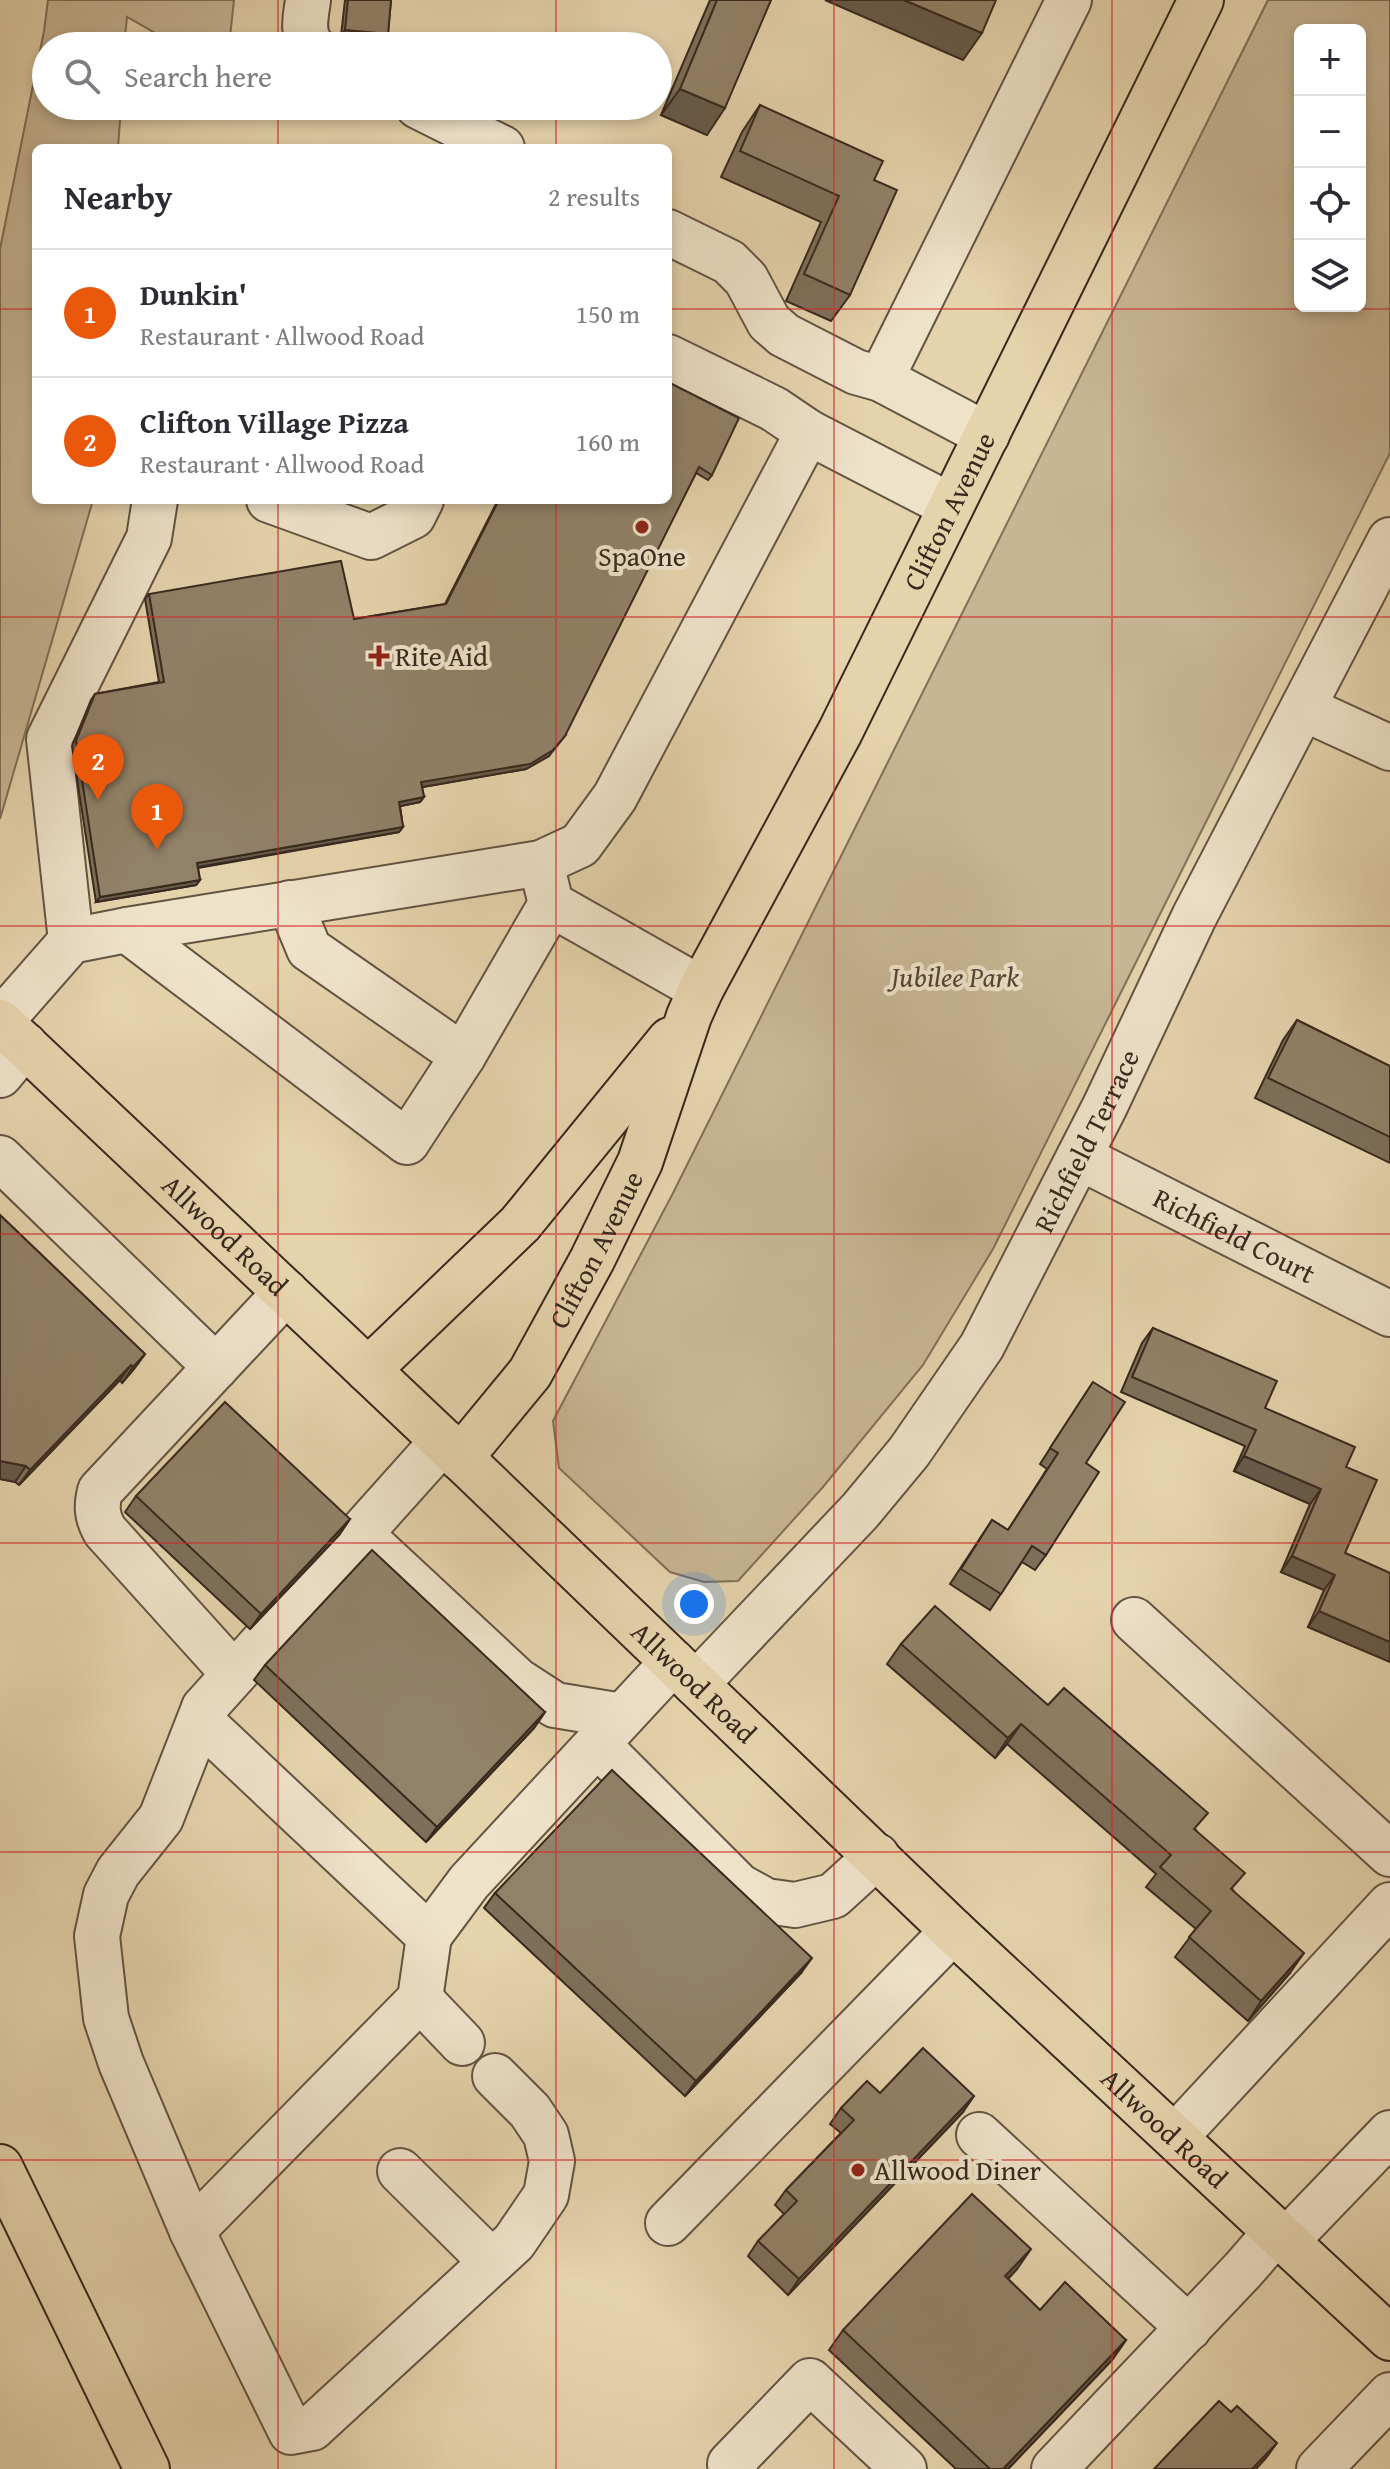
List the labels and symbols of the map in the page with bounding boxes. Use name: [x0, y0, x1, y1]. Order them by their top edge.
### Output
street label: Clifton Avenue: [892, 425, 1005, 597]
marker: SpaOne: [633, 518, 651, 536]
place label: SpaOne: [598, 535, 686, 576]
place label: Rite Aid: [395, 635, 488, 676]
marker: Rite Aid: [370, 647, 388, 665]
pin: 2: [72, 734, 124, 800]
pin: 1: [131, 784, 183, 850]
park label: Jubilee Park: [887, 956, 1019, 997]
street label: Richfield Terrace: [1023, 1042, 1149, 1239]
street label: Clifton Avenue: [537, 1164, 653, 1335]
street label: Allwood Road: [153, 1165, 298, 1305]
street label: Richfield Court: [1146, 1177, 1323, 1293]
your location: [674, 1584, 714, 1624]
street label: Allwood Road: [622, 1612, 767, 1752]
street label: Allwood Road: [1092, 2058, 1238, 2197]
place label: Allwood Diner: [874, 2149, 1042, 2190]
marker: Allwood Diner: [849, 2161, 867, 2179]

